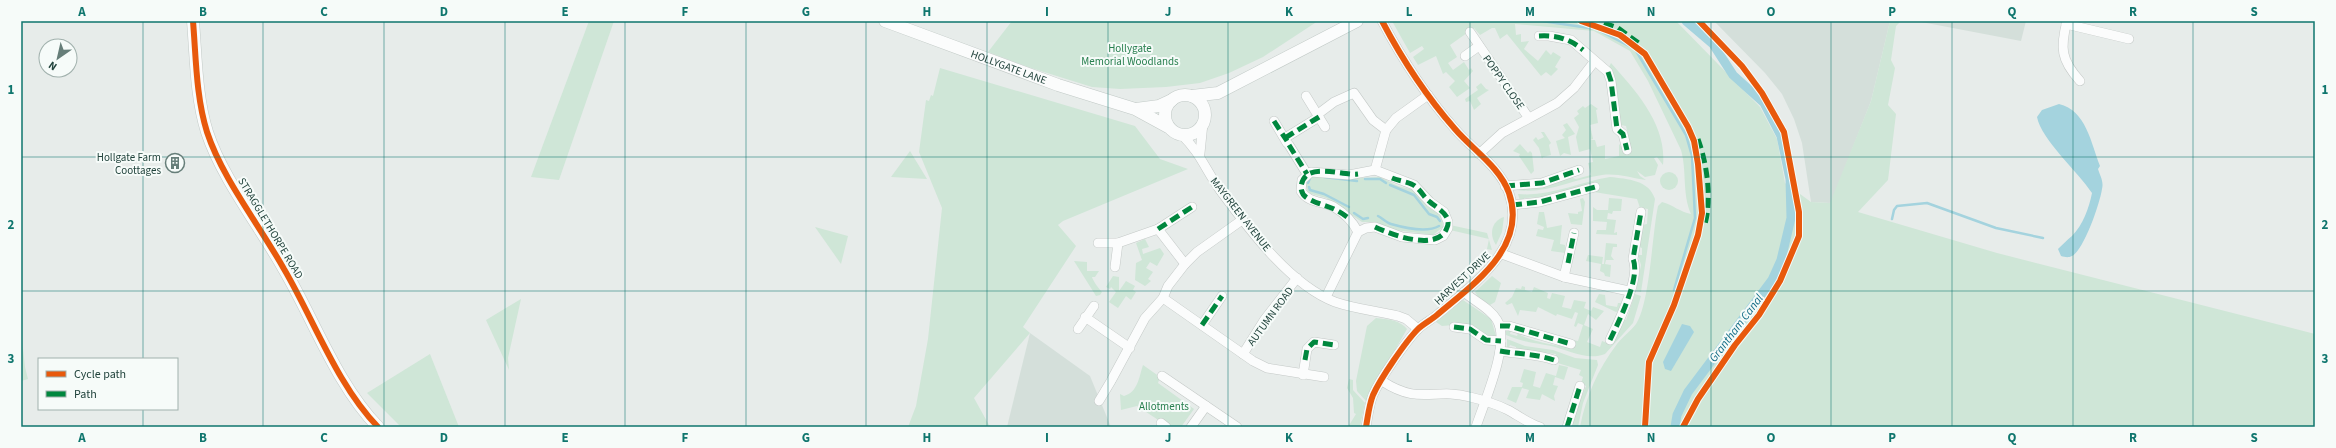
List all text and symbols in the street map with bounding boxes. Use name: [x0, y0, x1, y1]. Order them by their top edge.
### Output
text: A: [77, 3, 86, 21]
text: B: [199, 3, 207, 21]
text: C: [320, 3, 328, 21]
text: D: [440, 3, 448, 21]
text: E: [561, 3, 569, 21]
text: F: [682, 3, 689, 21]
text: G: [802, 3, 810, 21]
text: H: [923, 3, 931, 21]
text: I: [1045, 3, 1049, 21]
text: J: [1165, 3, 1171, 21]
text: K: [1285, 3, 1294, 21]
text: L: [1406, 3, 1413, 21]
text: M: [1525, 3, 1535, 21]
text: N: [1647, 3, 1655, 21]
text: O: [1767, 3, 1776, 21]
text: P: [1888, 3, 1896, 21]
text: Q: [2008, 3, 2017, 21]
text: R: [2129, 3, 2137, 21]
text: S: [2250, 3, 2258, 21]
north arrow: [38, 38, 78, 78]
park label: Hollygate Memorial Woodlands: [1081, 41, 1179, 69]
street label: HOLLYGATE LANE: [969, 46, 1049, 88]
street label: POPPY CLOSE: [1479, 52, 1528, 113]
text: N: [45, 58, 60, 74]
text: 1: [8, 81, 15, 99]
text: 1: [2322, 81, 2329, 99]
place label: Hollgate Farm Coottages: [97, 150, 161, 178]
building icon: Hollgate Farm Coottages: [164, 152, 186, 174]
street label: MAYGREEN AVENUE: [1207, 174, 1274, 255]
street label: STRAGGLETHORPE ROAD: [234, 175, 307, 282]
text: 2: [8, 216, 15, 234]
text: 2: [2322, 216, 2329, 234]
street label: HARVEST DRIVE: [1431, 248, 1494, 308]
street label: AUTUMN ROAD: [1244, 284, 1297, 349]
water label: Grantham Canal: [1705, 291, 1768, 366]
text: 3: [8, 350, 15, 368]
text: 3: [2322, 350, 2329, 368]
legend: [38, 358, 178, 410]
text: Cycle path: [74, 366, 126, 383]
text: Path: [74, 386, 97, 403]
park label: Allotments: [1139, 399, 1189, 414]
text: A: [77, 429, 86, 447]
text: B: [199, 429, 207, 447]
text: C: [320, 429, 328, 447]
text: D: [440, 429, 448, 447]
text: E: [561, 429, 569, 447]
text: F: [682, 429, 689, 447]
text: G: [802, 429, 810, 447]
text: H: [923, 429, 931, 447]
text: I: [1045, 429, 1049, 447]
text: J: [1165, 429, 1171, 447]
text: K: [1285, 429, 1294, 447]
text: L: [1406, 429, 1413, 447]
text: M: [1525, 429, 1535, 447]
text: N: [1647, 429, 1655, 447]
text: O: [1767, 429, 1776, 447]
text: P: [1888, 429, 1896, 447]
text: Q: [2008, 429, 2017, 447]
text: R: [2129, 429, 2137, 447]
text: S: [2250, 429, 2258, 447]

